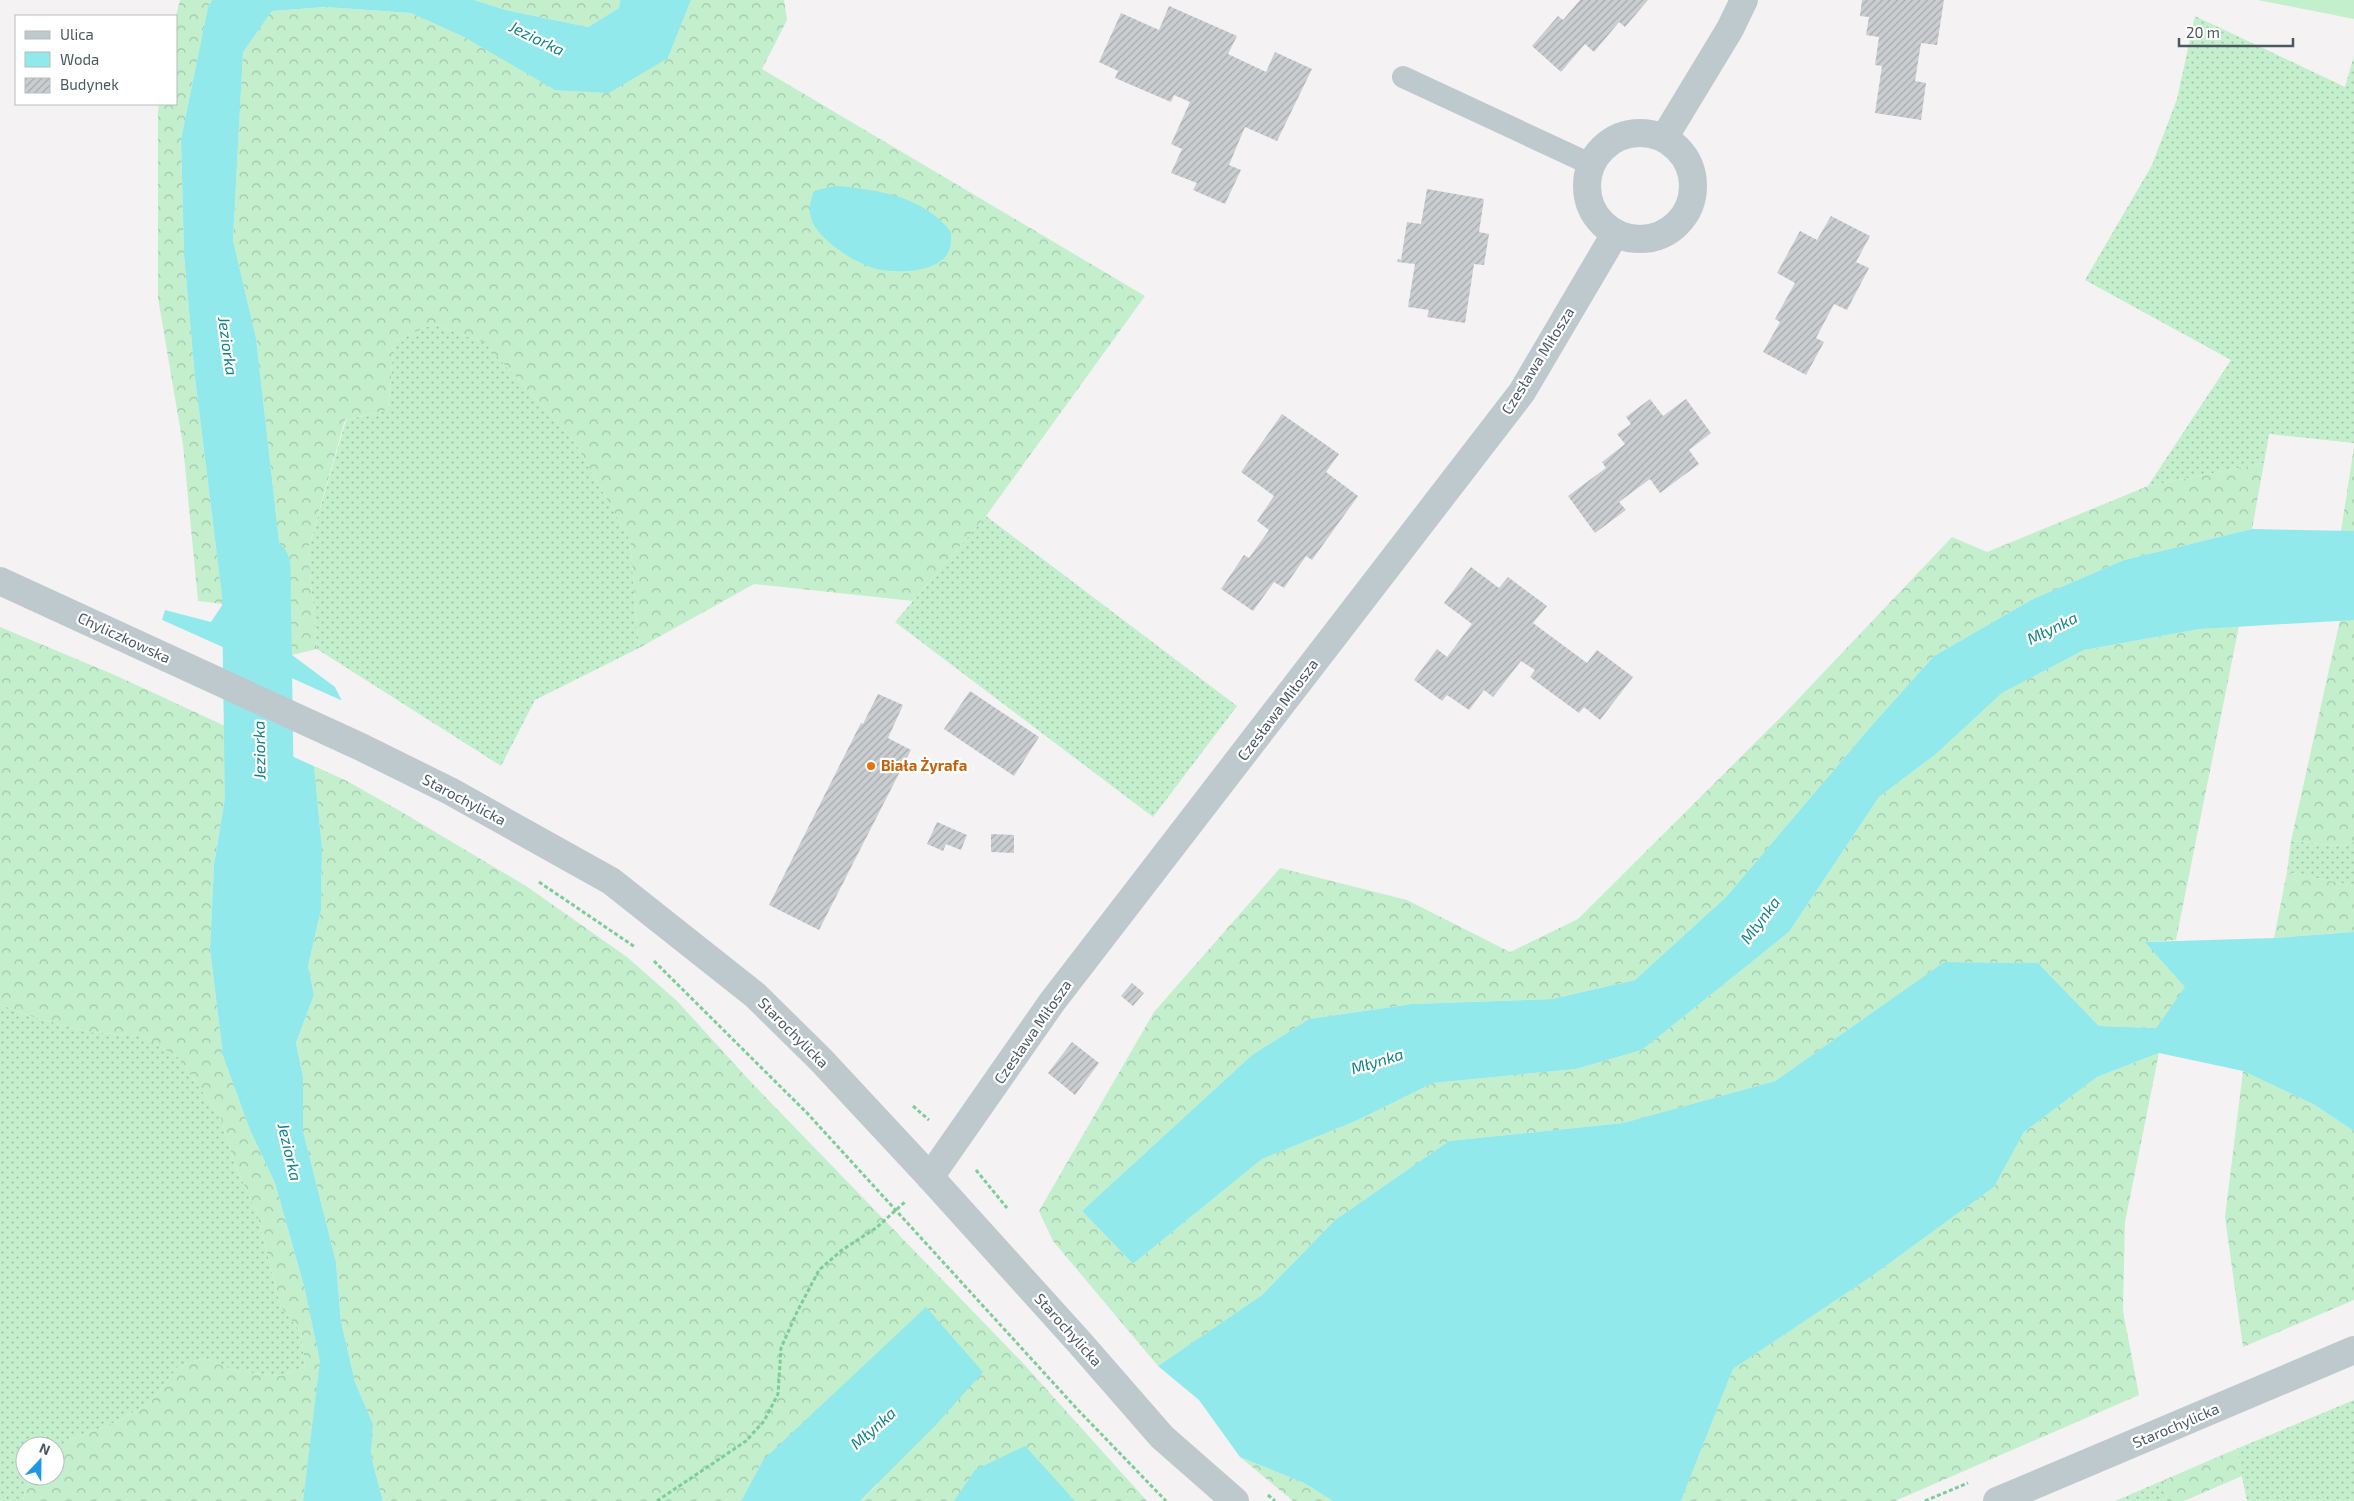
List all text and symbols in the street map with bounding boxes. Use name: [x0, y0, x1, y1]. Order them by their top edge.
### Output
legend: [15, 15, 178, 105]
scale bar: [2179, 15, 2293, 47]
water label: Jeziorka: [506, 16, 568, 59]
text: 20 m: [2186, 23, 2220, 41]
text: Ulica: [60, 25, 94, 43]
text: Woda: [60, 50, 99, 68]
text: Budynek: [60, 75, 119, 93]
street label: Czesława Miłosza: [1497, 304, 1577, 417]
water label: Jeziorka: [215, 314, 242, 376]
water label: Młynka: [2023, 607, 2081, 649]
street label: Chyliczkowska: [75, 608, 174, 666]
street label: Czesława Miłosza: [1233, 655, 1321, 764]
water label: Jeziorka: [248, 720, 269, 781]
place label: Biała Żyrafa: [881, 756, 967, 775]
marker: Biała Żyrafa: [865, 760, 877, 772]
street label: Starochylicka: [420, 770, 509, 829]
water label: Młynka: [1736, 892, 1784, 948]
street label: Czesława Miłosza: [990, 976, 1075, 1087]
street label: Starochylicka: [755, 993, 833, 1071]
water label: Młynka: [1348, 1044, 1406, 1078]
water label: Jeziorka: [274, 1120, 306, 1183]
street label: Starochylicka: [1031, 1289, 1106, 1370]
street label: Starochylicka: [2130, 1399, 2221, 1451]
water label: Młynka: [846, 1403, 900, 1453]
north arrow: [15, 1436, 65, 1486]
text: N: [37, 1439, 53, 1458]

